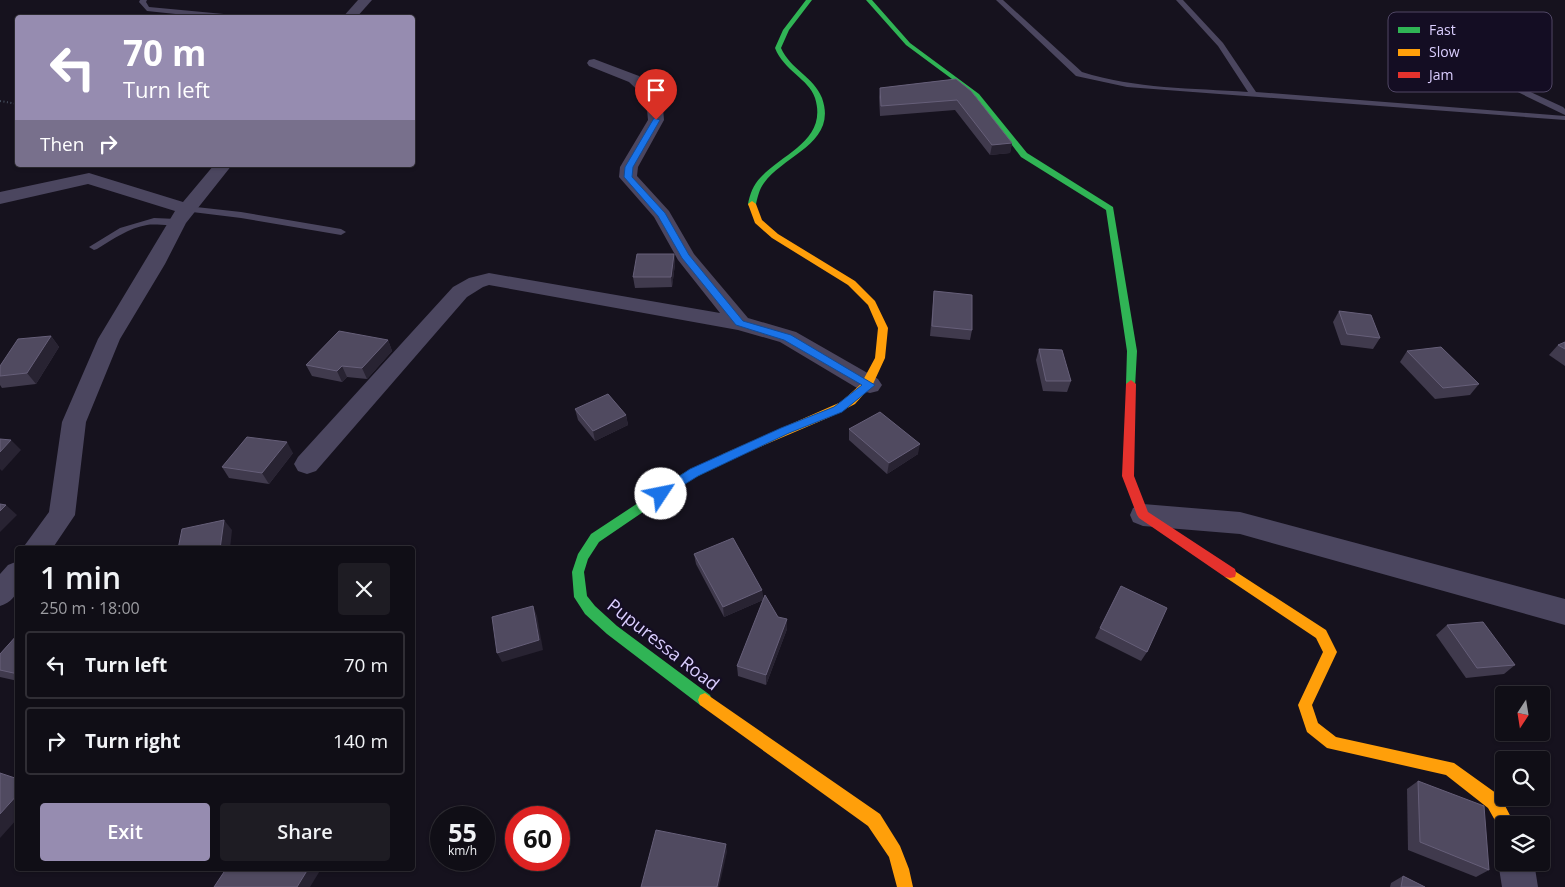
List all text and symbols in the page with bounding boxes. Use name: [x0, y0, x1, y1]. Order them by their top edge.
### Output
legend: [1388, 12, 1552, 92]
text: Fast: [1429, 20, 1456, 39]
text: 70 m: [123, 29, 206, 76]
icon: left: [40, 35, 105, 100]
text: Slow: [1429, 42, 1460, 61]
text: Jam: [1427, 65, 1454, 84]
pin: [635, 69, 677, 120]
text: Turn left: [123, 74, 210, 104]
icon: arrive: [642, 76, 670, 104]
icon: right: [94, 130, 122, 158]
text: Then: [40, 131, 84, 157]
position arrow: [634, 467, 686, 519]
text: 1 min: [40, 557, 121, 598]
button: close: [338, 563, 390, 615]
street label: Pupuressa Road: [603, 593, 725, 696]
text: 250 m · 18:00: [40, 597, 140, 619]
icon: left: [42, 651, 70, 679]
text: Turn left: [85, 652, 167, 678]
text: 70 m: [344, 652, 388, 678]
north arrow: [1495, 686, 1550, 741]
map controls: [1495, 686, 1550, 871]
icon: right: [42, 727, 70, 755]
text: Turn right: [85, 728, 180, 754]
text: 140 m: [333, 728, 388, 754]
button: search: [1495, 751, 1550, 806]
button: Exit: [40, 803, 210, 861]
button: Share: [220, 803, 390, 861]
speed limit sign: 60: [505, 806, 570, 871]
text: 55: [448, 815, 477, 849]
button: layers: [1495, 816, 1550, 871]
text: km/h: [448, 842, 477, 859]

